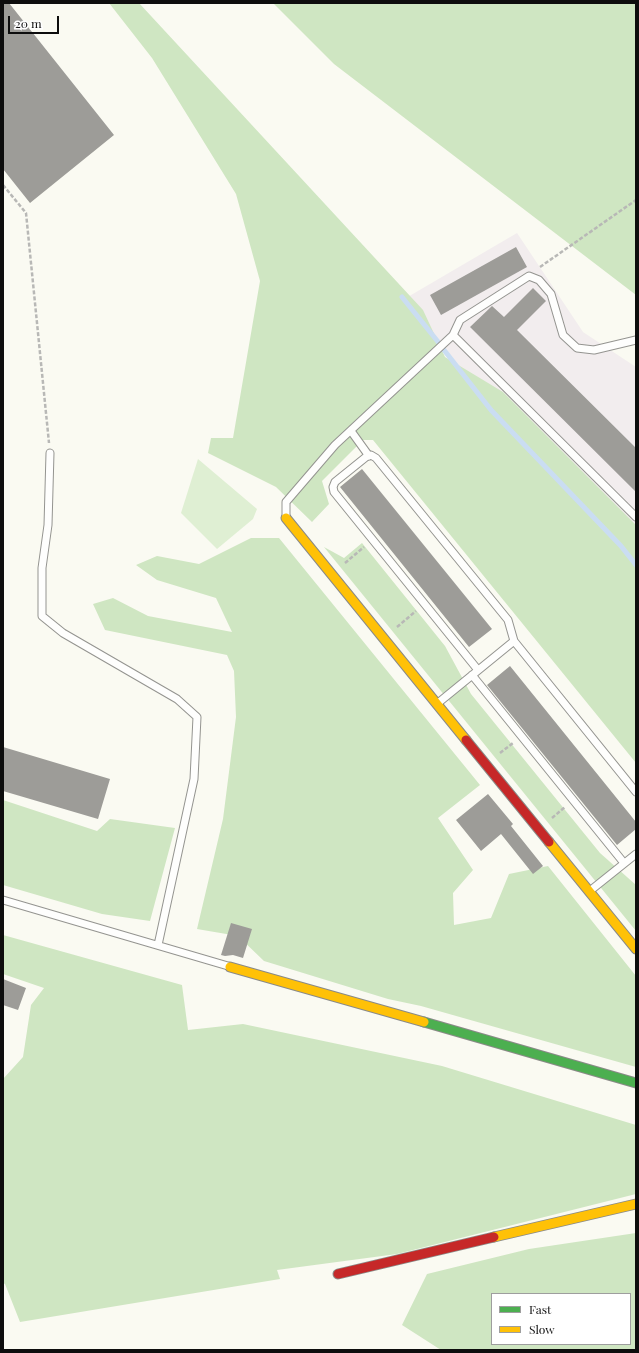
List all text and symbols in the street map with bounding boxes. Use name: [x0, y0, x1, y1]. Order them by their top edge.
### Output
scale bar: [10, 8, 61, 34]
text: 20 m: [15, 15, 42, 31]
legend: [491, 1293, 631, 1345]
text: Fast: [529, 1301, 551, 1317]
text: Slow: [529, 1321, 555, 1337]

